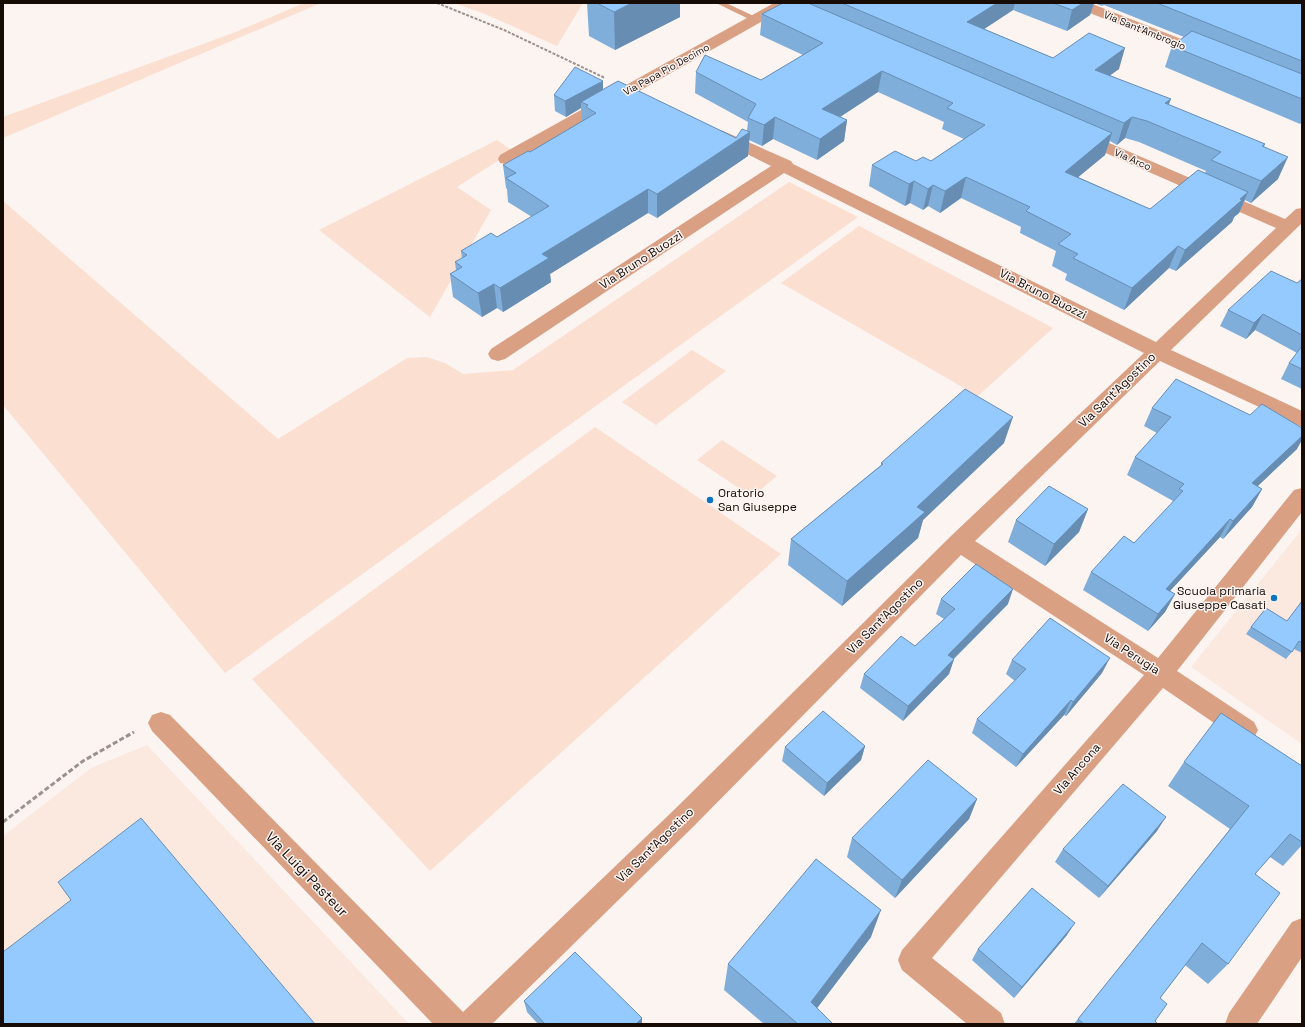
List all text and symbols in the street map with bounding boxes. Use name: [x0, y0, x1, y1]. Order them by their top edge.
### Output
street label: Via Sant'Ambrogio: [1102, 8, 1188, 53]
street label: Via Papa Pio Decimo: [621, 40, 712, 98]
street label: Via Arco: [1112, 146, 1153, 173]
street label: Via Bruno Buozzi: [596, 227, 686, 293]
street label: Via Bruno Buozzi: [997, 265, 1089, 323]
street label: Via Sant'Agostino: [1075, 349, 1159, 431]
place label: Oratorio San Giuseppe: [718, 485, 797, 515]
marker: Oratorio San Giuseppe: [705, 495, 715, 505]
street label: Via Sant'Agostino: [843, 574, 927, 658]
place label: Scuola primaria Giuseppe Casati: [1173, 583, 1266, 613]
marker: Scuola primaria Giuseppe Casati: [1269, 593, 1279, 603]
street label: Via Perugia: [1101, 630, 1163, 678]
street label: Via Ancona: [1050, 740, 1104, 798]
street label: Via Sant'Agostino: [613, 804, 697, 886]
street label: Via Luigi Pasteur: [262, 828, 352, 920]

